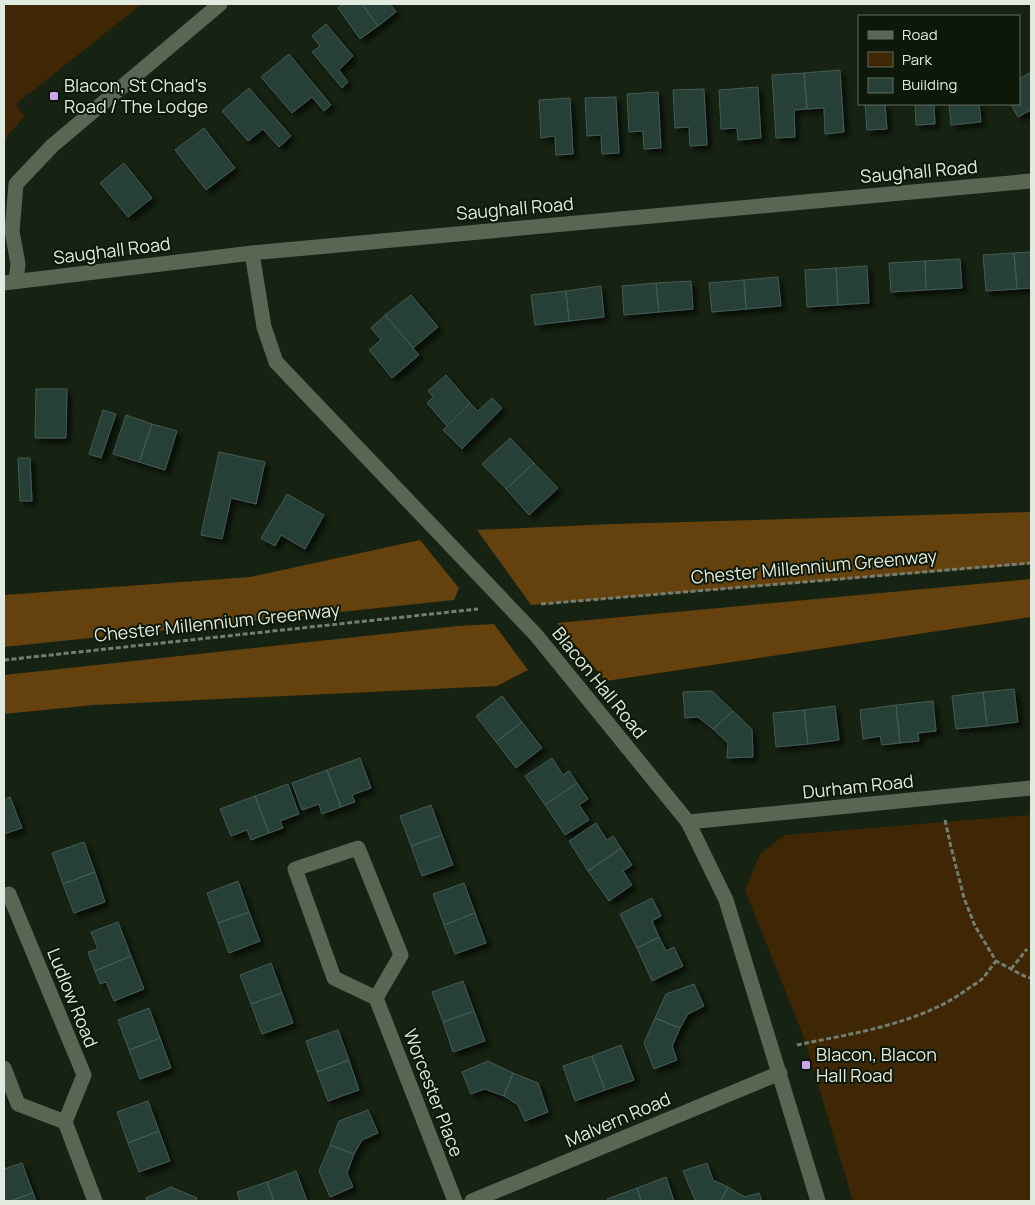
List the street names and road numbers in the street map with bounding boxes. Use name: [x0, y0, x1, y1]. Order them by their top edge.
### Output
street label: Saughall Road: [859, 154, 979, 188]
street label: Saughall Road: [455, 191, 575, 225]
street label: Saughall Road: [52, 231, 172, 269]
street label: Chester Millennium Greenway: [690, 543, 938, 589]
street label: Chester Millennium Greenway: [93, 597, 341, 647]
street label: Blacon Hall Road: [547, 622, 652, 743]
street label: Durham Road: [801, 768, 915, 804]
street label: Ludlow Road: [42, 944, 104, 1051]
street label: Worcester Place: [399, 1025, 469, 1160]
street label: Malvern Road: [561, 1086, 674, 1152]

